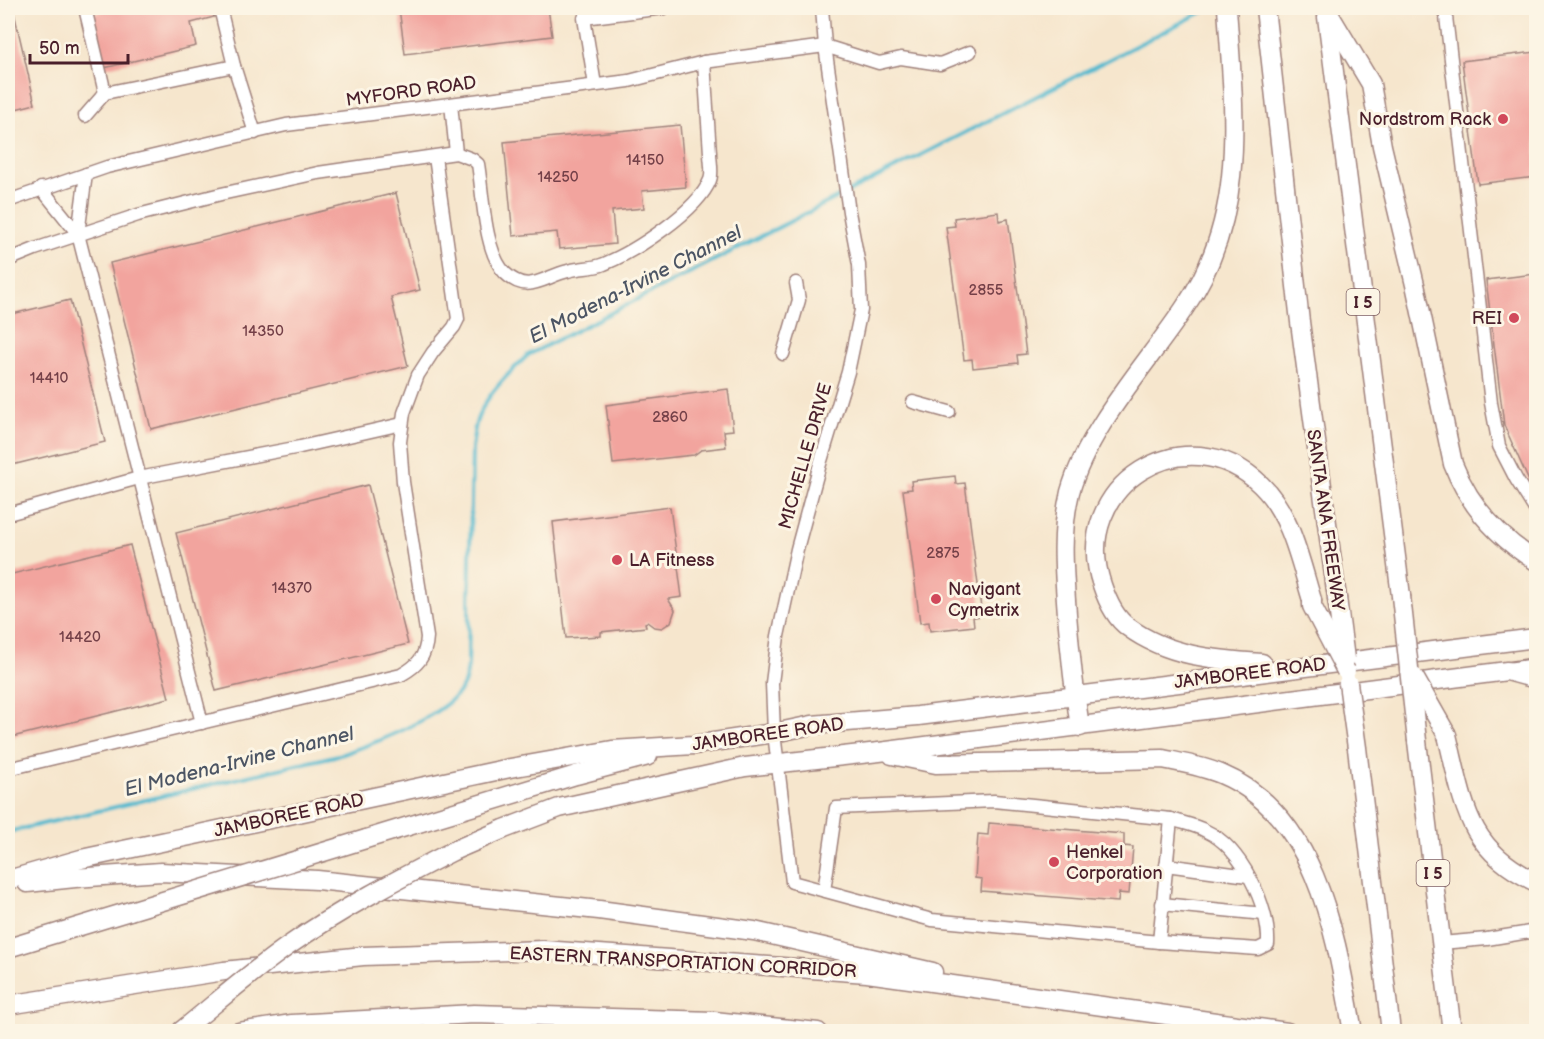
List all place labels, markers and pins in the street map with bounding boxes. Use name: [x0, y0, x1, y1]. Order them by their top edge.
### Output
place label: Nordstrom Rack: [1359, 109, 1491, 130]
marker: Nordstrom Rack: [1496, 112, 1510, 126]
place label: REI: [1472, 308, 1502, 329]
marker: REI: [1507, 311, 1521, 325]
place label: LA Fitness: [629, 550, 714, 571]
marker: LA Fitness: [610, 553, 624, 567]
place label: Navigant Cymetrix: [948, 579, 1021, 621]
marker: Navigant Cymetrix: [929, 592, 943, 606]
place label: Henkel Corporation: [1066, 842, 1163, 884]
marker: Henkel Corporation: [1047, 855, 1061, 869]

